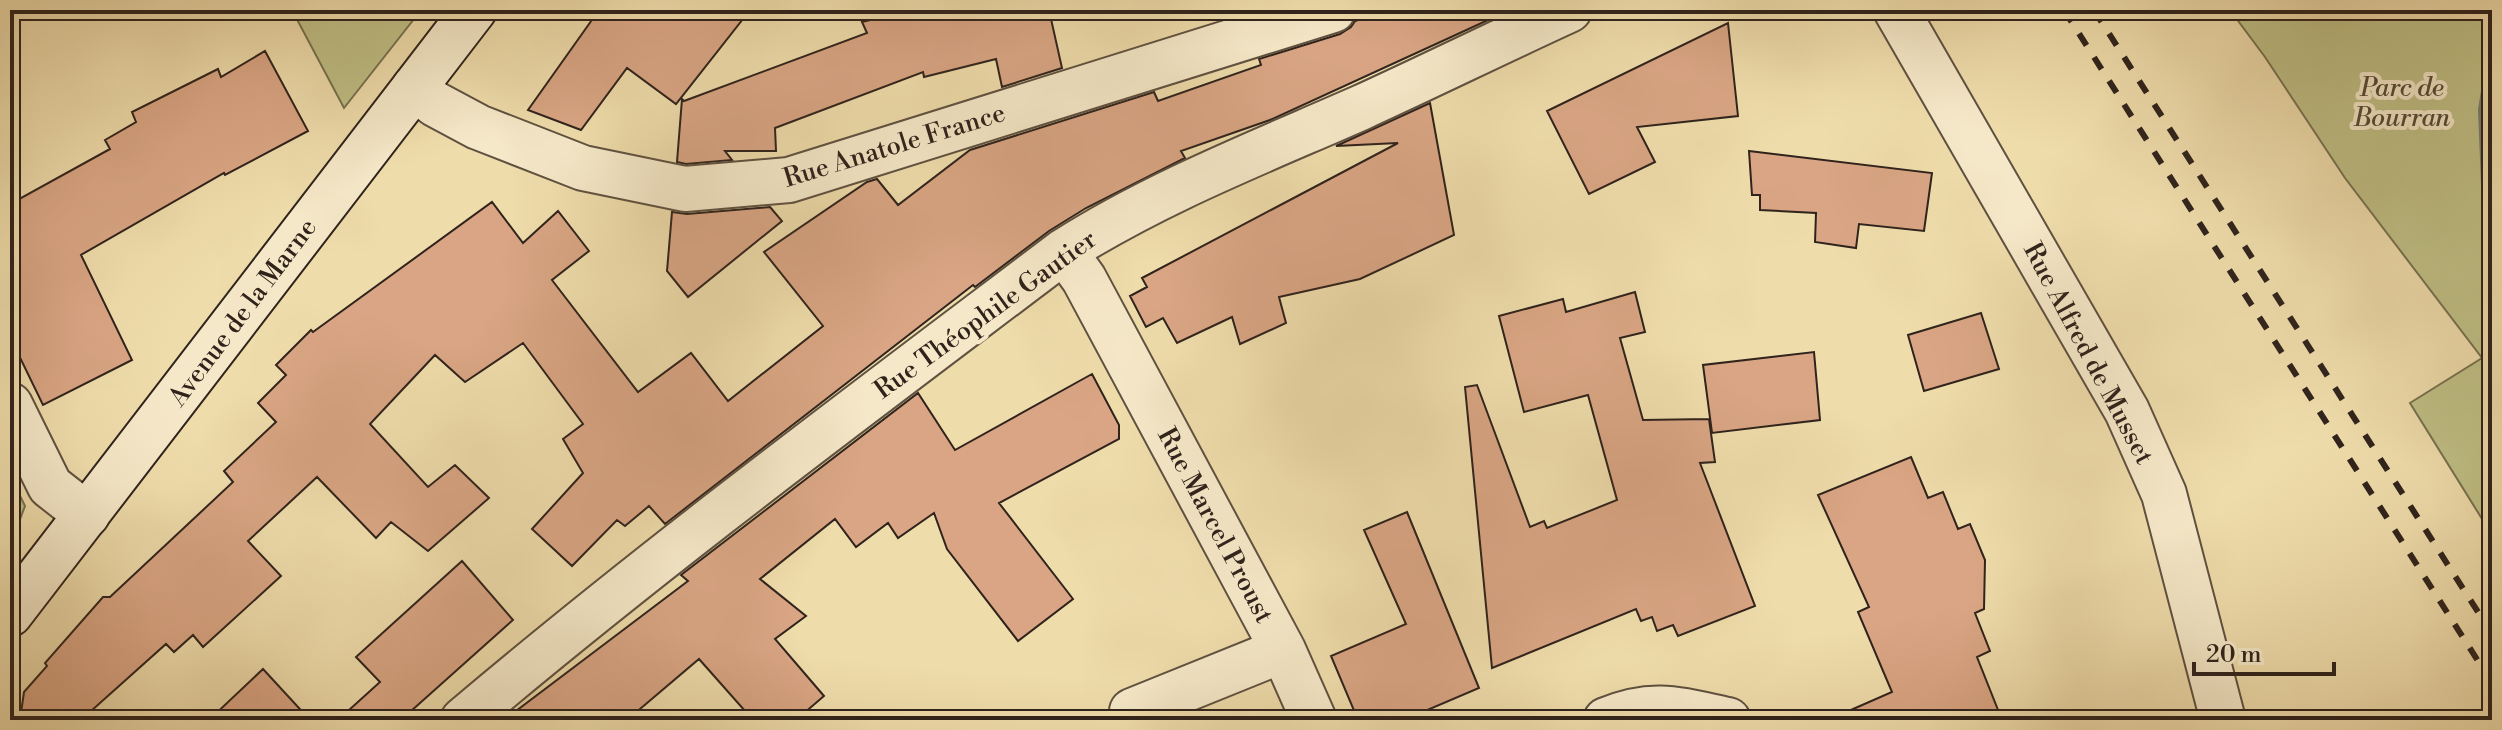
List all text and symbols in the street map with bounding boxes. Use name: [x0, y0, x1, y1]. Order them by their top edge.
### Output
park label: Parc de Bourran: [2353, 72, 2451, 134]
street label: Rue Anatole France: [779, 97, 1009, 195]
street label: Avenue de la Marne: [161, 212, 324, 414]
street label: Rue Théophile Gautier: [868, 223, 1103, 406]
street label: Rue Alfred de Musset: [2016, 237, 2160, 470]
street label: Rue Marcel Proust: [1150, 422, 1280, 629]
scale bar: [2194, 626, 2334, 676]
text: 20 m: [2206, 640, 2262, 670]

